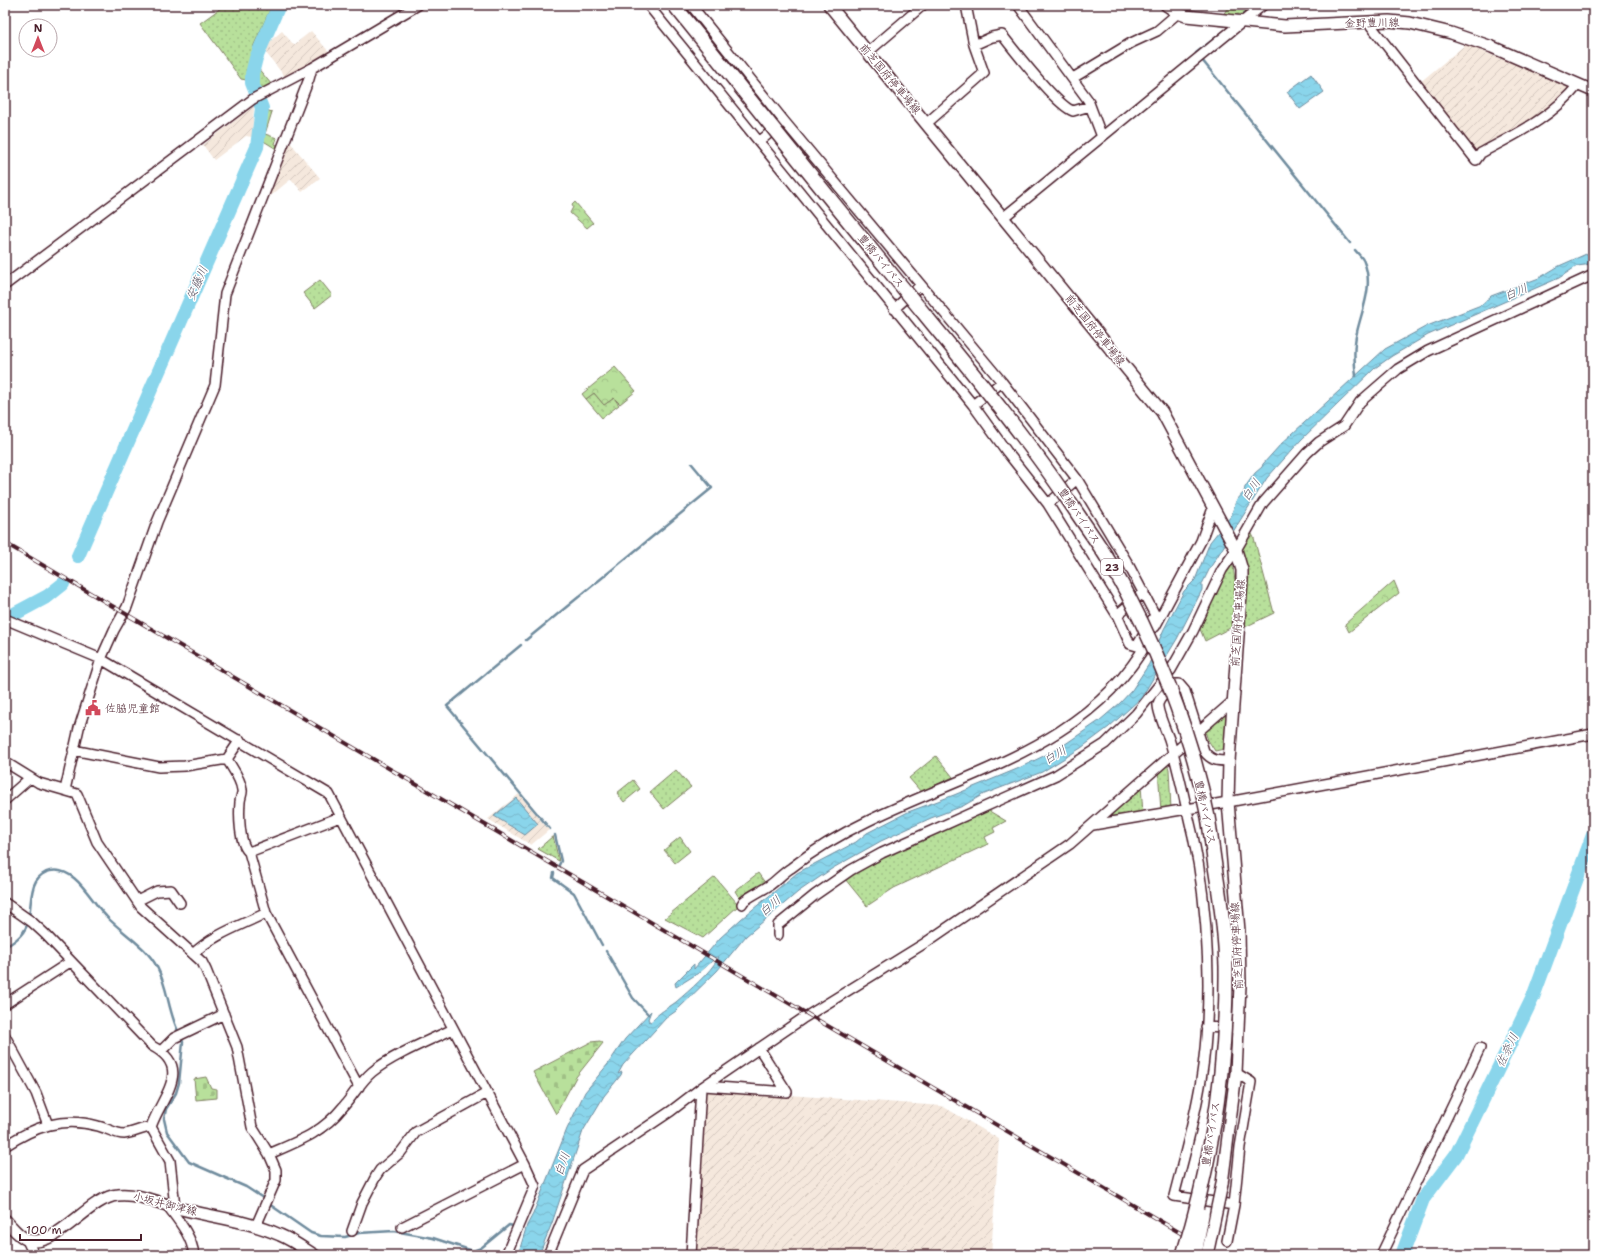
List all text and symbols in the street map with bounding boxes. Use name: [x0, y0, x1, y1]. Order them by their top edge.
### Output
street label: 金野豊川線: [1344, 15, 1400, 31]
north arrow: [18, 18, 58, 58]
text: N: [34, 21, 43, 36]
street label: 前芝国府停車場線: [856, 40, 924, 118]
street label: 豊橋バイパス: [854, 231, 908, 291]
water label: 安藤川: [182, 263, 212, 303]
water label: 白川: [1502, 280, 1530, 304]
street label: 前芝国府停車場線: [1061, 291, 1129, 369]
water label: 白川: [1238, 476, 1264, 504]
street label: 豊橋バイパス: [1054, 485, 1104, 547]
road number: 23: [1101, 559, 1123, 575]
street label: 前芝国府停車場線: [1227, 579, 1249, 667]
public building icon: 佐脇児童館: [84, 699, 102, 717]
place label: 佐脇児童館: [105, 701, 160, 716]
water label: 白川: [1041, 742, 1069, 768]
street label: 豊橋バイパス: [1191, 778, 1219, 846]
water label: 白川: [756, 892, 784, 920]
street label: 前芝国府停車場線: [1227, 902, 1247, 990]
water label: 佐奈川: [1492, 1030, 1522, 1070]
street label: 豊橋バイパス: [1198, 1100, 1224, 1168]
water label: 白川: [550, 1150, 574, 1178]
street label: 小坂井御津線: [131, 1189, 199, 1219]
scale bar: [20, 1216, 141, 1242]
text: 100 m: [26, 1222, 62, 1238]

